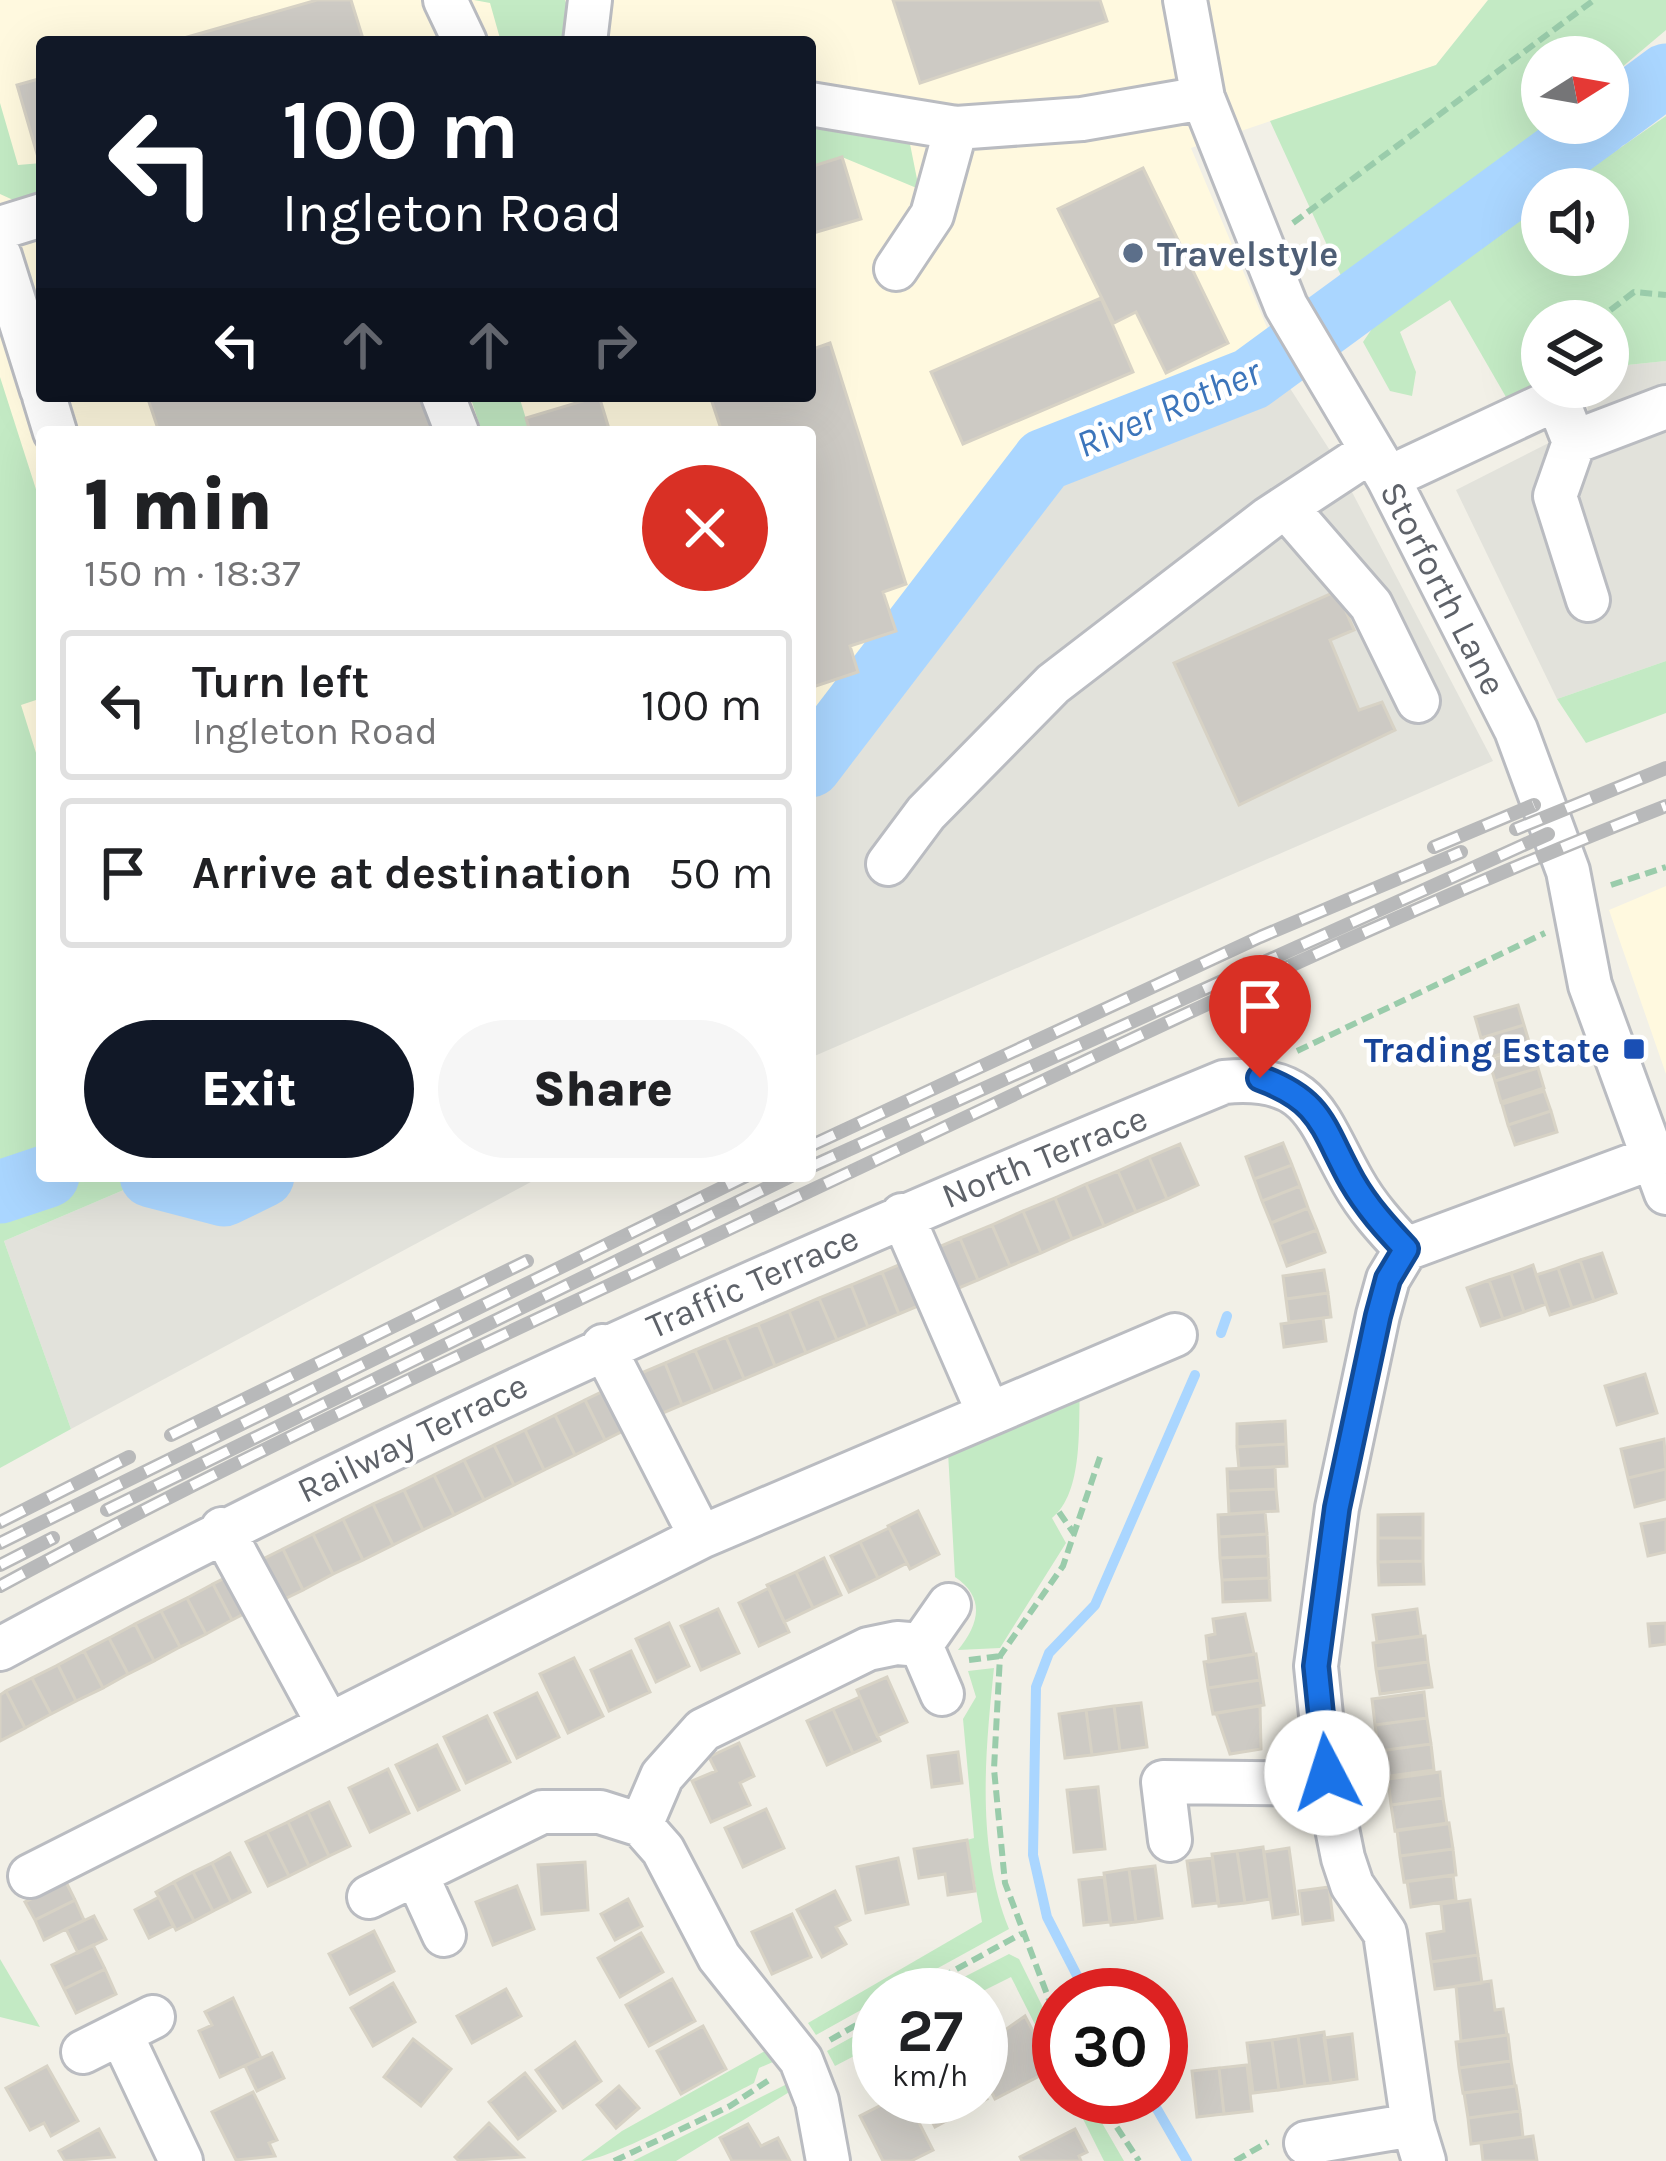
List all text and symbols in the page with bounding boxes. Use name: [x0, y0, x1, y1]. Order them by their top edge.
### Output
north arrow: [1521, 36, 1629, 144]
map controls: [1521, 36, 1629, 408]
text: 100 m: [282, 81, 519, 179]
icon: left: [84, 84, 240, 240]
button: sound: [1521, 168, 1629, 276]
text: Ingleton Road: [282, 181, 623, 245]
place label: Travelstyle: [1157, 233, 1338, 276]
marker: Travelstyle: [1120, 240, 1146, 266]
button: layers: [1521, 300, 1629, 408]
icon: left: [204, 312, 270, 378]
icon: ahead: [330, 312, 396, 378]
icon: ahead: [456, 312, 522, 378]
icon: right: [582, 312, 648, 378]
water label: River Rother: [1069, 348, 1269, 467]
text: 1 min: [84, 463, 273, 547]
button: close: [642, 465, 768, 591]
street label: Storforth Lane: [1371, 475, 1515, 702]
text: 150 m · 18:37: [84, 550, 300, 596]
text: Turn left: [192, 656, 369, 708]
icon: left: [90, 672, 156, 738]
text: 100 m: [641, 679, 762, 731]
text: Ingleton Road: [192, 708, 438, 754]
icon: arrive: [90, 840, 156, 906]
text: Arrive at destination: [192, 847, 632, 899]
text: 50 m: [668, 847, 773, 899]
pin: [1209, 955, 1311, 1078]
icon: arrive: [1227, 973, 1293, 1039]
button: Exit: [84, 1020, 414, 1158]
button: Share: [438, 1020, 768, 1158]
place label: Trading Estate: [1364, 1029, 1610, 1072]
marker: Trading Estate: [1621, 1036, 1647, 1062]
street label: North Terrace: [936, 1097, 1153, 1217]
street label: Traffic Terrace: [640, 1216, 865, 1347]
street label: Railway Terrace: [291, 1364, 534, 1512]
position arrow: [1264, 1710, 1390, 1836]
speed limit sign: 30: [1032, 1968, 1188, 2124]
text: 27: [897, 1996, 963, 2066]
text: km/h: [892, 2058, 968, 2094]

